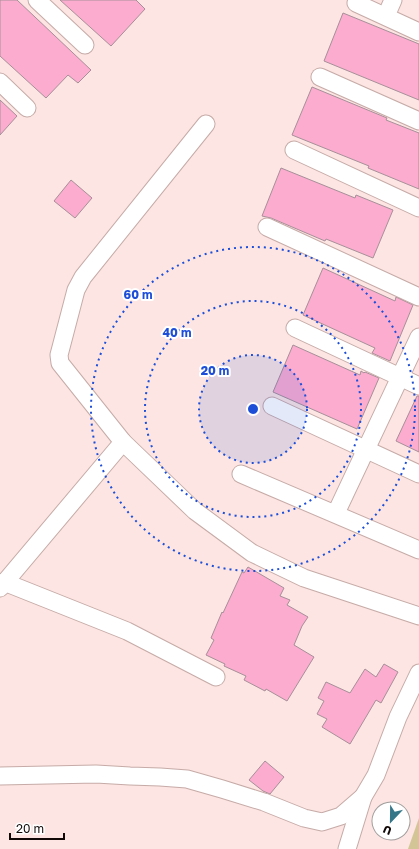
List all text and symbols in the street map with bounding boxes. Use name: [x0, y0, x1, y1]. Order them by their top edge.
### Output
text: 60 m: [124, 287, 152, 302]
text: 40 m: [163, 325, 191, 340]
text: 20 m: [201, 363, 229, 378]
centre of rings: [246, 402, 260, 416]
north arrow: [371, 801, 411, 841]
scale bar: [10, 815, 64, 841]
text: 20 m: [16, 821, 44, 836]
text: U: [381, 823, 393, 838]

